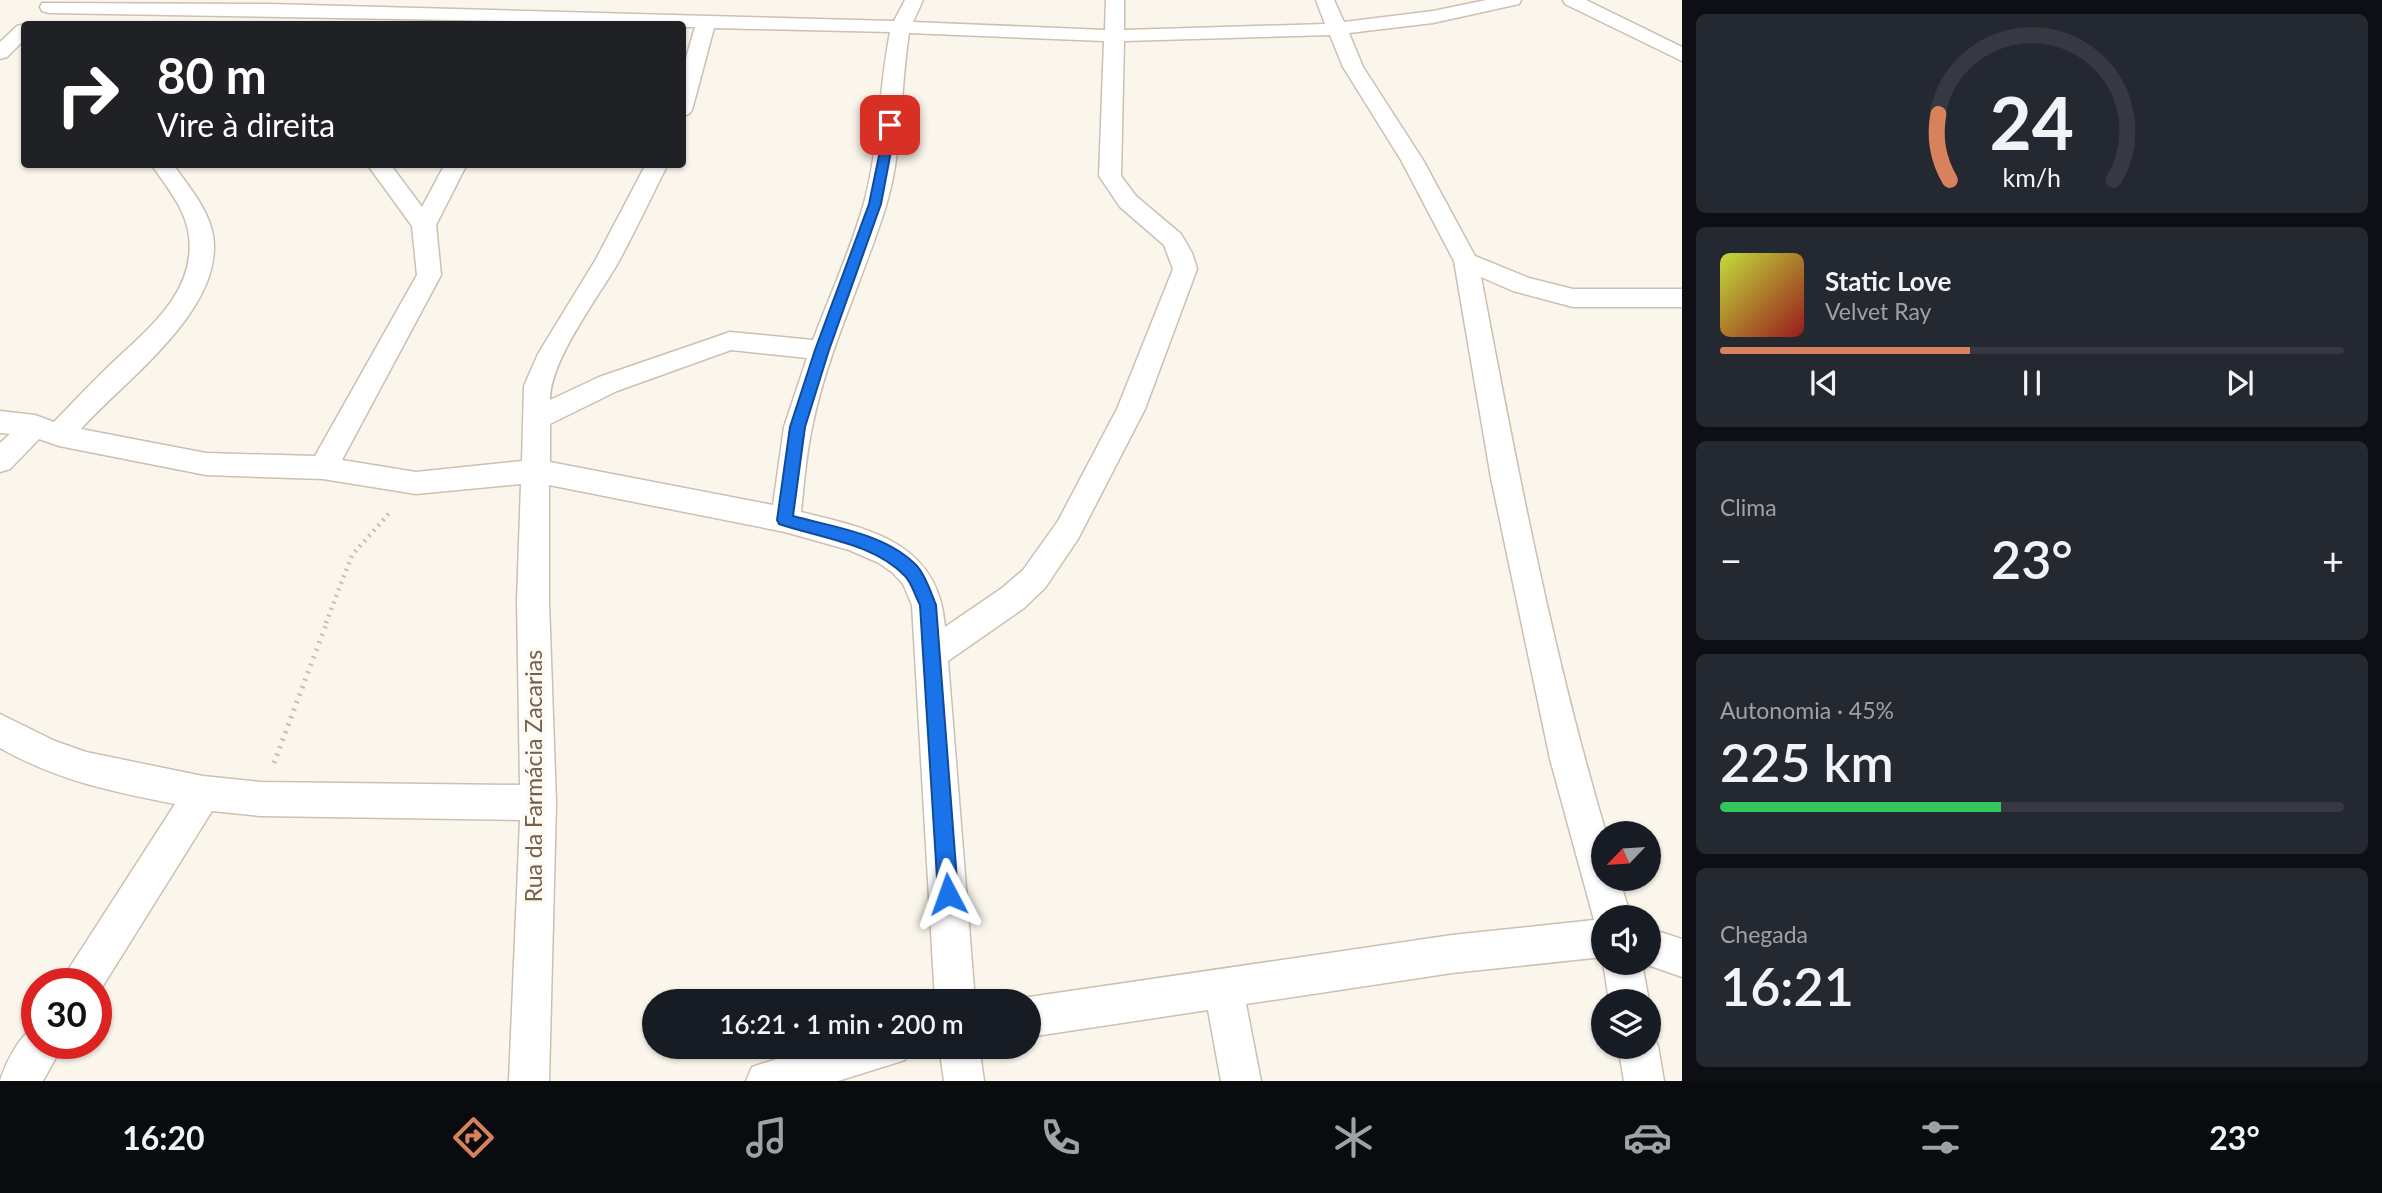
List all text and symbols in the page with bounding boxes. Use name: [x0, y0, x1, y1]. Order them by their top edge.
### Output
text: 80 m: [157, 46, 267, 104]
icon: right: [42, 49, 133, 140]
text: 24: [1990, 78, 2074, 166]
pin: [860, 95, 920, 155]
text: Vire à direita: [157, 105, 335, 144]
icon: arrive: [871, 106, 909, 144]
text: km/h: [2003, 162, 2061, 192]
text: Static Love: [1825, 265, 1952, 297]
text: Velvet Ray: [1825, 297, 1931, 325]
icon: previous: [1805, 364, 1843, 402]
icon: pause: [2013, 364, 2051, 402]
icon: next: [2221, 364, 2259, 402]
text: Clima: [1720, 493, 1777, 521]
text: 23°: [1991, 528, 2073, 590]
text: −: [1720, 537, 1742, 583]
text: +: [2322, 537, 2344, 583]
street label: Rua da Farmácia Zacarias: [519, 650, 547, 902]
text: Autonomia · 45%: [1720, 696, 1894, 724]
text: 225 km: [1720, 731, 1894, 793]
north arrow: [1591, 821, 1661, 891]
map controls: [1591, 821, 1661, 1059]
position arrow: [911, 857, 985, 931]
button: sound: [1591, 905, 1661, 975]
text: Chegada: [1720, 920, 1808, 948]
text: 16:21: [1720, 955, 1854, 1017]
speed limit sign: 30: [21, 968, 112, 1059]
button: layers: [1591, 989, 1661, 1059]
text: 16:21 · 1 min · 200 m: [719, 1008, 964, 1040]
icon: directions: [449, 1113, 498, 1162]
icon: music: [742, 1113, 791, 1162]
icon: phone: [1036, 1113, 1085, 1162]
icon: climate: [1329, 1113, 1378, 1162]
icon: car: [1623, 1113, 1672, 1162]
icon: filters: [1916, 1113, 1965, 1162]
text: 16:20: [122, 1118, 205, 1157]
text: 23°: [2209, 1118, 2260, 1157]

